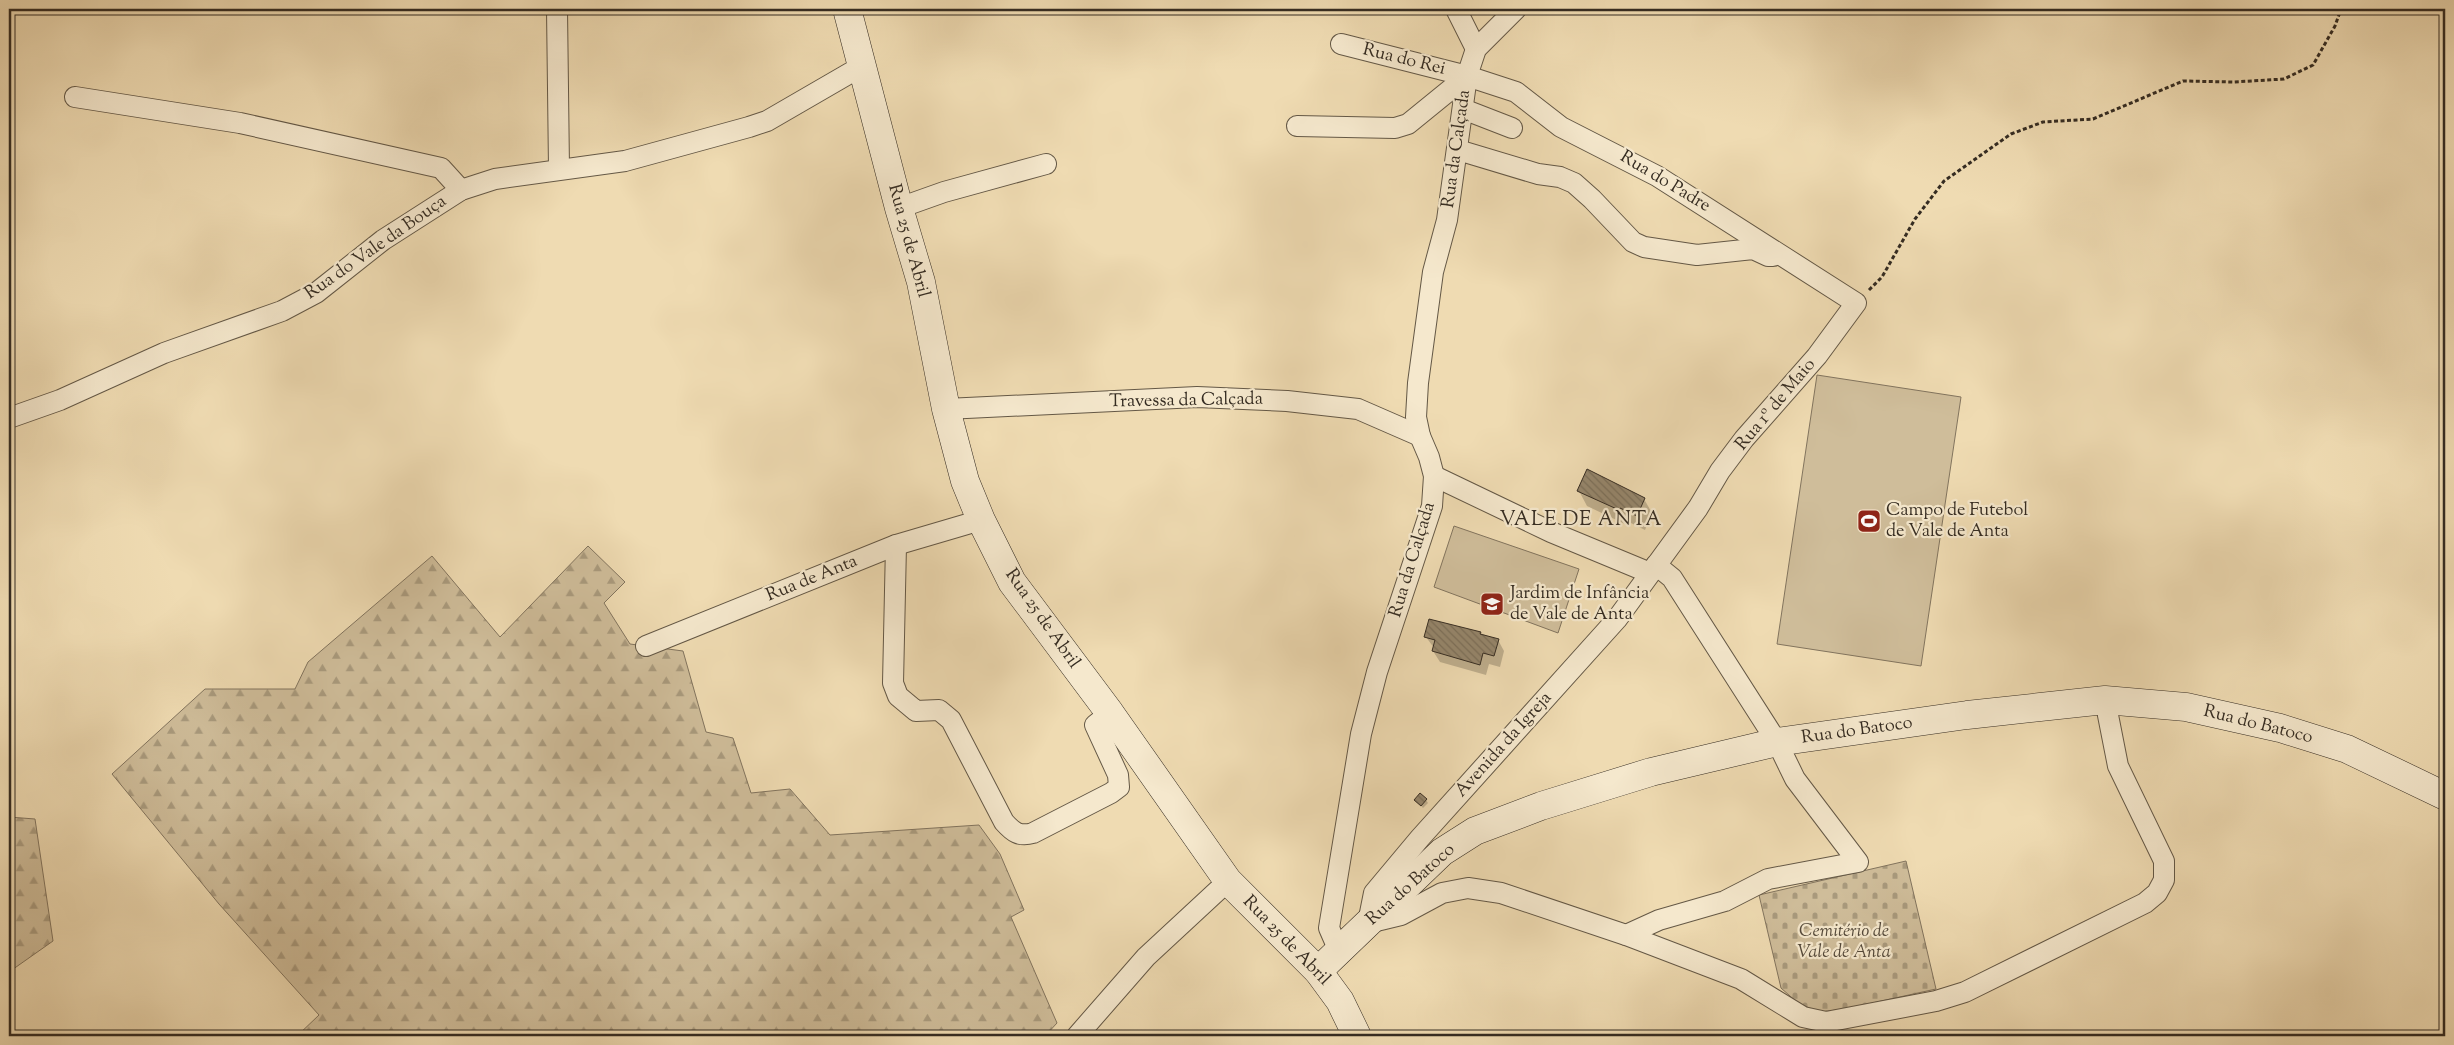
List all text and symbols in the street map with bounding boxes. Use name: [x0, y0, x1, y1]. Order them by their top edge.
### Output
street label: Rua do Rei: [1360, 37, 1448, 83]
street label: Rua da Calçada: [1436, 88, 1478, 210]
street label: Rua do Padre: [1615, 145, 1715, 219]
street label: Rua 25 de Abril: [880, 181, 936, 301]
street label: Rua do Vale da Bouça: [300, 189, 452, 307]
street label: Rua 1º de Maio: [1730, 353, 1822, 457]
street label: Travessa da Calçada: [1109, 387, 1263, 415]
place label: Campo de Futebol de Vale de Anta: [1886, 498, 2028, 545]
street label: Rua da Calçada: [1383, 499, 1443, 621]
district label: VALE DE ANTA: [1500, 506, 1662, 535]
sports icon: Campo de Futebol de Vale de Anta: [1856, 508, 1882, 534]
street label: Rua de Anta: [762, 549, 862, 609]
street label: Rua 25 de Abril: [998, 564, 1086, 674]
place label: Jardim de Infância de Vale de Anta: [1509, 581, 1649, 628]
school or university icon: Jardim de Infância de Vale de Anta: [1479, 591, 1505, 617]
street label: Avenida da Igreja: [1449, 686, 1559, 804]
street label: Rua do Batoco: [2201, 699, 2316, 751]
street label: Rua do Batoco: [1800, 710, 1914, 752]
street label: Rua do Batoco: [1361, 838, 1461, 932]
street label: Rua 25 de Abril: [1236, 890, 1336, 992]
park label: Cemitério de Vale de Anta: [1797, 919, 1891, 966]

